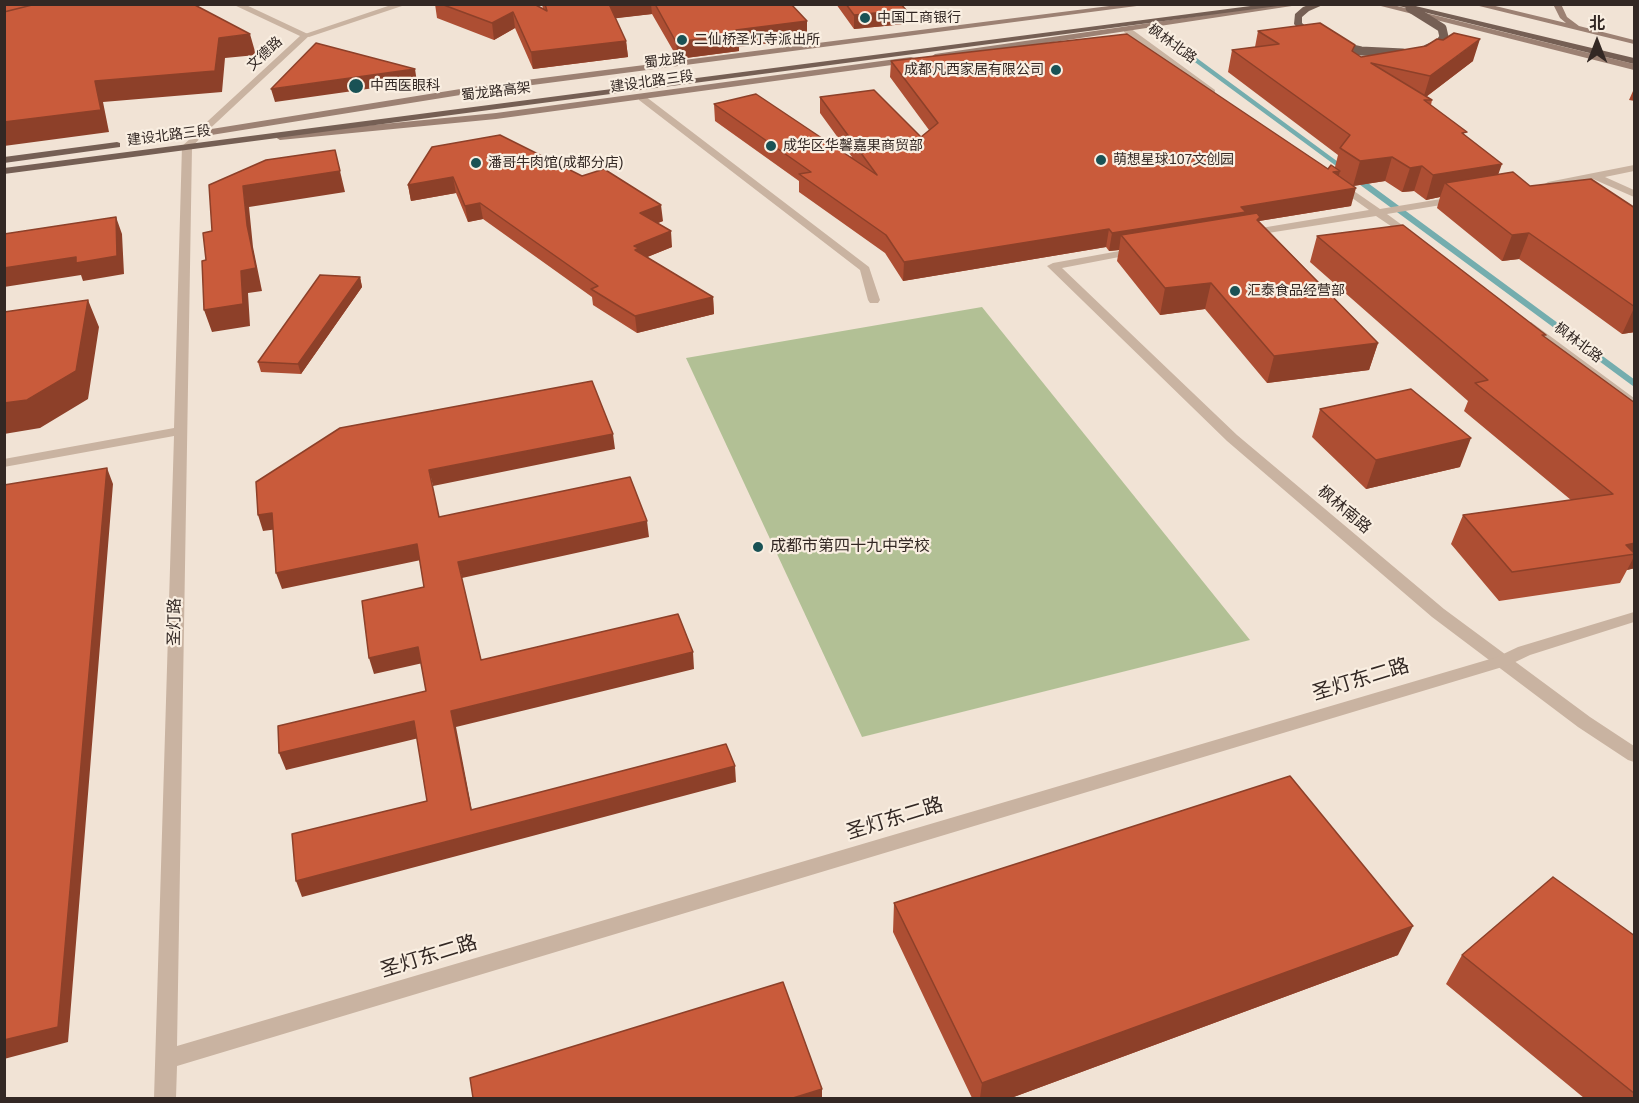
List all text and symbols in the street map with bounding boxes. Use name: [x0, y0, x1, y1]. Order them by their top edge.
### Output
place label: 中国工商银行: [877, 10, 961, 26]
marker: 中国工商银行: [858, 11, 872, 25]
north arrow: [1567, 12, 1627, 72]
text: 北: [1589, 15, 1605, 32]
street label: 枫林北路: [1144, 21, 1200, 67]
place label: 二仙桥圣灯寺派出所: [694, 32, 820, 48]
marker: 二仙桥圣灯寺派出所: [675, 33, 689, 47]
street label: 文德路: [244, 34, 286, 74]
street label: 蜀龙路: [643, 50, 687, 72]
place label: 成都凡西家居有限公司: [904, 62, 1044, 78]
marker: 成都凡西家居有限公司: [1049, 63, 1063, 77]
street label: 建设北路三段: [609, 68, 695, 96]
marker: 中西医眼科: [347, 77, 365, 95]
place label: 中西医眼科: [370, 78, 440, 94]
street label: 蜀龙路高架: [460, 79, 532, 105]
street label: 建设北路三段: [126, 123, 212, 149]
place label: 成华区华馨嘉果商贸部: [783, 138, 923, 154]
marker: 成华区华馨嘉果商贸部: [764, 139, 778, 153]
place label: 萌想星球107文创园: [1113, 152, 1234, 168]
marker: 萌想星球107文创园: [1094, 153, 1108, 167]
place label: 潘哥牛肉馆(成都分店): [488, 155, 623, 171]
marker: 潘哥牛肉馆(成都分店): [469, 156, 483, 170]
place label: 汇泰食品经营部: [1247, 283, 1345, 299]
marker: 汇泰食品经营部: [1228, 284, 1242, 298]
street label: 枫林北路: [1551, 319, 1605, 367]
street label: 枫林南路: [1313, 482, 1375, 538]
place label: 成都市第四十九中学校: [770, 537, 930, 557]
marker: 成都市第四十九中学校: [751, 540, 765, 554]
street label: 圣灯路: [165, 598, 185, 646]
street label: 圣灯东二路: [1310, 654, 1412, 706]
street label: 圣灯东二路: [844, 793, 946, 845]
street label: 圣灯东二路: [378, 931, 480, 983]

